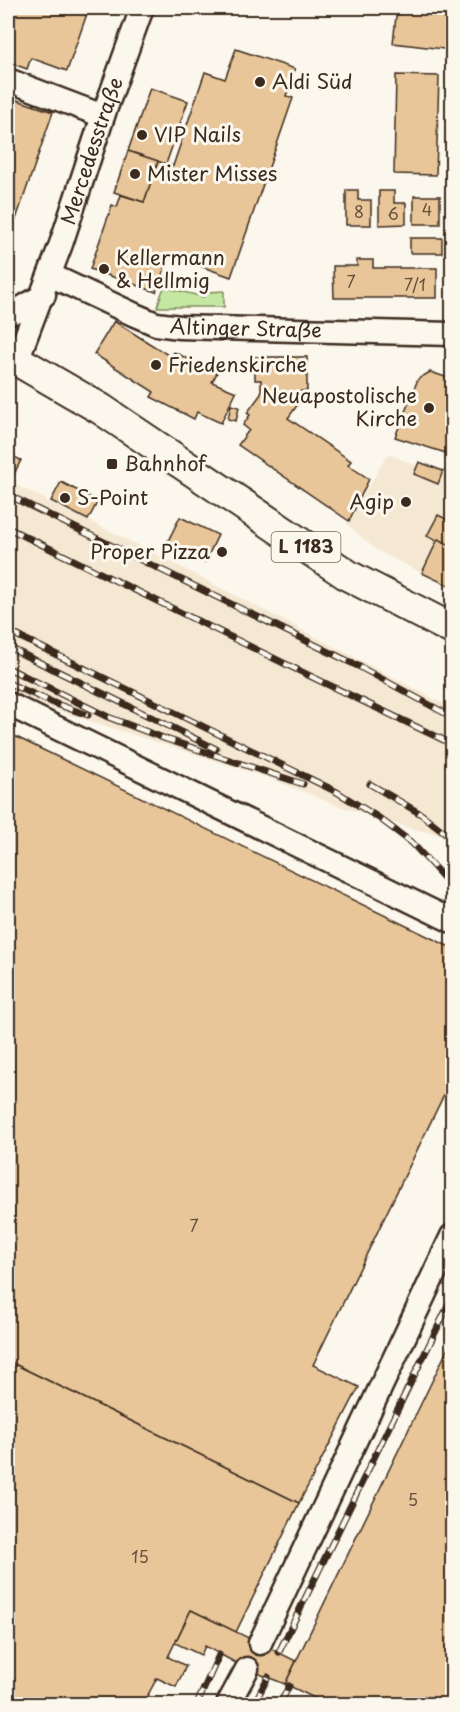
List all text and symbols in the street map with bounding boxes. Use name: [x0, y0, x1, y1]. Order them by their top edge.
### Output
place label: Aldi Süd: [272, 66, 353, 96]
street label: Mercedesstraße: [52, 73, 130, 229]
marker: Aldi Süd: [253, 75, 267, 89]
place label: VIP Nails: [154, 119, 241, 149]
marker: VIP Nails: [135, 128, 149, 142]
place label: Mister Misses: [147, 158, 277, 188]
marker: Mister Misses: [128, 167, 142, 181]
house number: 4: [422, 197, 432, 221]
house number: 8: [354, 199, 364, 223]
house number: 6: [387, 201, 399, 225]
place label: Kellermann & Hellmig: [116, 242, 225, 295]
marker: Kellermann & Hellmig: [97, 262, 111, 276]
house number: 7: [346, 269, 356, 293]
house number: 7/1: [404, 272, 426, 296]
street label: Altinger Straße: [169, 310, 322, 345]
place label: Friedenskirche: [168, 349, 307, 379]
marker: Friedenskirche: [149, 358, 163, 372]
place label: Neuapostolische Kirche: [262, 380, 417, 433]
marker: Neuapostolische Kirche: [422, 401, 436, 415]
place label: Bahnhof: [124, 448, 207, 478]
marker: Bahnhof: [105, 457, 119, 471]
place label: S-Point: [77, 482, 148, 512]
place label: Agip: [349, 486, 394, 516]
marker: S-Point: [58, 491, 72, 505]
marker: Agip: [399, 495, 413, 509]
road number: L 1183: [272, 532, 340, 562]
place label: Proper Pizza: [90, 536, 210, 566]
marker: Proper Pizza: [215, 545, 229, 559]
house number: 7: [189, 1213, 199, 1237]
house number: 5: [408, 1487, 418, 1511]
house number: 15: [131, 1544, 149, 1568]

